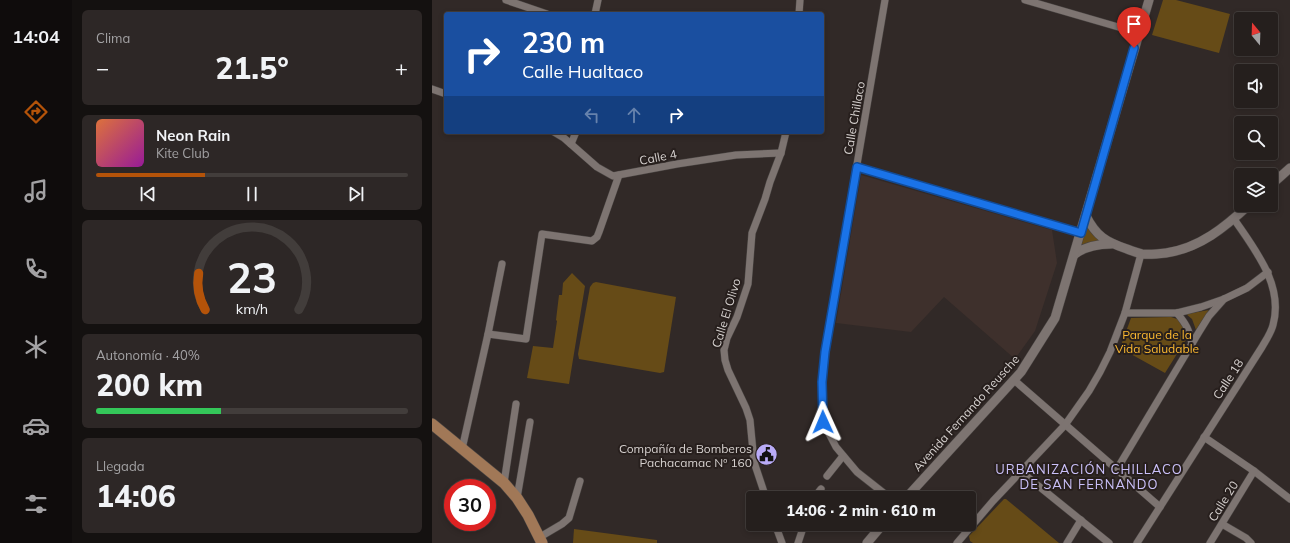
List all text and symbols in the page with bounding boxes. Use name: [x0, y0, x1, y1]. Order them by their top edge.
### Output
pin: [1117, 7.0, 1151, 48]
north arrow: [1234, 12, 1278, 56]
map controls: [1234, 12, 1278, 212]
icon: arrive: [1123, 13, 1145, 35]
text: 14:04: [12, 25, 60, 48]
text: 230 m: [522, 25, 605, 60]
icon: right: [456, 28, 508, 80]
text: Clima: [96, 30, 130, 46]
text: 21.5°: [215, 49, 289, 87]
text: −: [96, 54, 109, 82]
text: +: [395, 54, 408, 82]
text: Calle Hualtaco: [522, 60, 643, 83]
button: sound: [1234, 64, 1278, 108]
street label: Calle Chillaco: [840, 80, 868, 156]
icon: directions: [22, 98, 50, 126]
icon: left: [581, 104, 603, 126]
icon: ahead: [623, 104, 645, 126]
icon: right: [665, 104, 687, 126]
button: search: [1234, 116, 1278, 160]
text: Neon Rain: [156, 126, 230, 145]
text: Kite Club: [156, 145, 210, 161]
street label: Calle 4: [638, 146, 678, 168]
button: layers: [1234, 168, 1278, 212]
icon: music: [22, 177, 50, 205]
icon: previous: [137, 183, 159, 205]
icon: pause: [241, 183, 263, 205]
icon: next: [345, 183, 367, 205]
text: 23: [227, 250, 277, 302]
icon: phone: [22, 255, 50, 283]
street label: Calle El Olivo: [708, 276, 744, 350]
text: km/h: [236, 299, 268, 317]
park label: Parque de la Vida Saludable: [1115, 327, 1199, 356]
icon: climate: [22, 333, 50, 361]
text: Autonomía · 40%: [96, 347, 200, 363]
street label: Avenida Fernando Reusche: [910, 352, 1022, 474]
street label: Calle 18: [1209, 356, 1247, 402]
text: 200 km: [96, 366, 203, 404]
position arrow: [802, 401, 844, 443]
icon: car: [22, 412, 50, 440]
place label: Compañía de Bomberos Pachacamac Nº 160: [619, 441, 752, 470]
public building icon: Compañía de Bomberos Pachacamac Nº 160: [754, 442, 780, 468]
text: Llegada: [96, 458, 145, 474]
district label: URBANIZACIÓN CHILLACO DE SAN FERNANDO: [995, 461, 1183, 492]
text: 14:06: [96, 477, 176, 515]
street label: Calle 20: [1205, 478, 1241, 524]
speed limit sign: 30: [444, 479, 496, 531]
icon: filters: [22, 490, 50, 518]
text: 14:06 · 2 min · 610 m: [786, 501, 936, 520]

